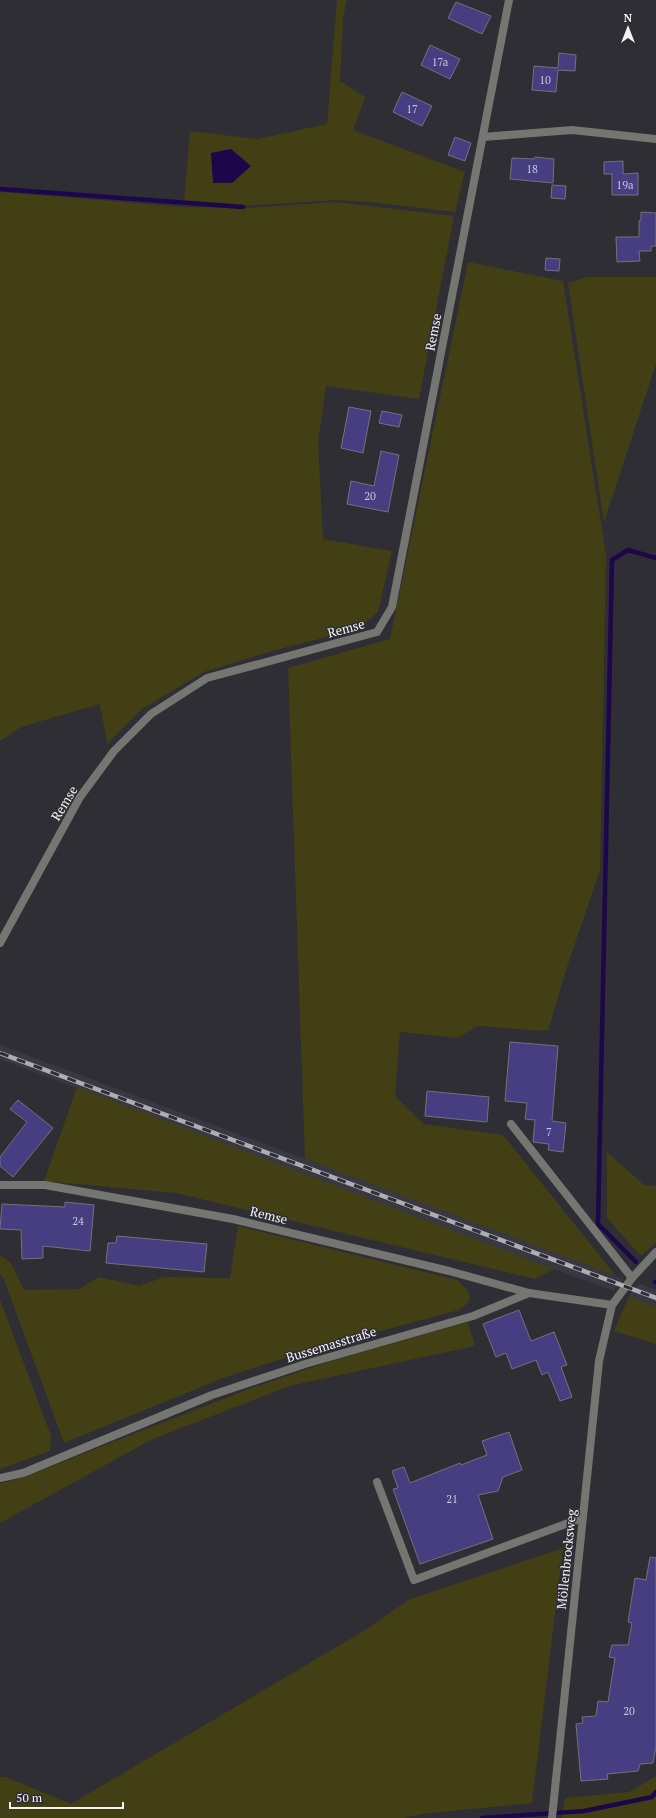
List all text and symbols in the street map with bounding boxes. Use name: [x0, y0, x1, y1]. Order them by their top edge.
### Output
north arrow: [608, 8, 648, 48]
text: N: [624, 11, 633, 25]
house number: 17a: [432, 55, 449, 69]
house number: 10: [539, 73, 551, 87]
house number: 17: [406, 102, 418, 116]
house number: 18: [526, 162, 538, 176]
house number: 19a: [616, 178, 634, 192]
street label: Remse: [421, 312, 445, 352]
house number: 20: [364, 489, 376, 503]
street label: Remse: [325, 614, 367, 642]
street label: Remse: [47, 782, 81, 824]
house number: 7: [546, 1125, 552, 1139]
street label: Remse: [248, 1202, 290, 1228]
house number: 24: [72, 1214, 84, 1228]
street label: Bussemasstraße: [284, 1322, 378, 1366]
house number: 21: [446, 1492, 458, 1506]
street label: Möllenbrocksweg: [552, 1508, 580, 1610]
house number: 20: [623, 1704, 635, 1718]
scale bar: [10, 1784, 123, 1810]
text: 50 m: [16, 1790, 43, 1805]

